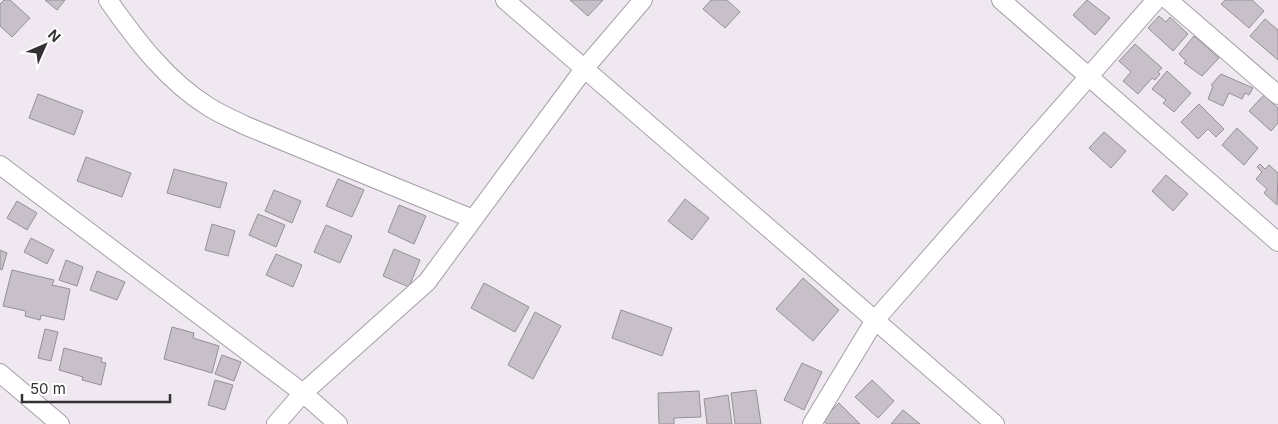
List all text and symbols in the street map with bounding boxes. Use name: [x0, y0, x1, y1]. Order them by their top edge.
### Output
north arrow: [20, 20, 70, 70]
text: N: [45, 26, 64, 45]
scale bar: [22, 372, 170, 404]
text: 50 m: [30, 379, 66, 398]

